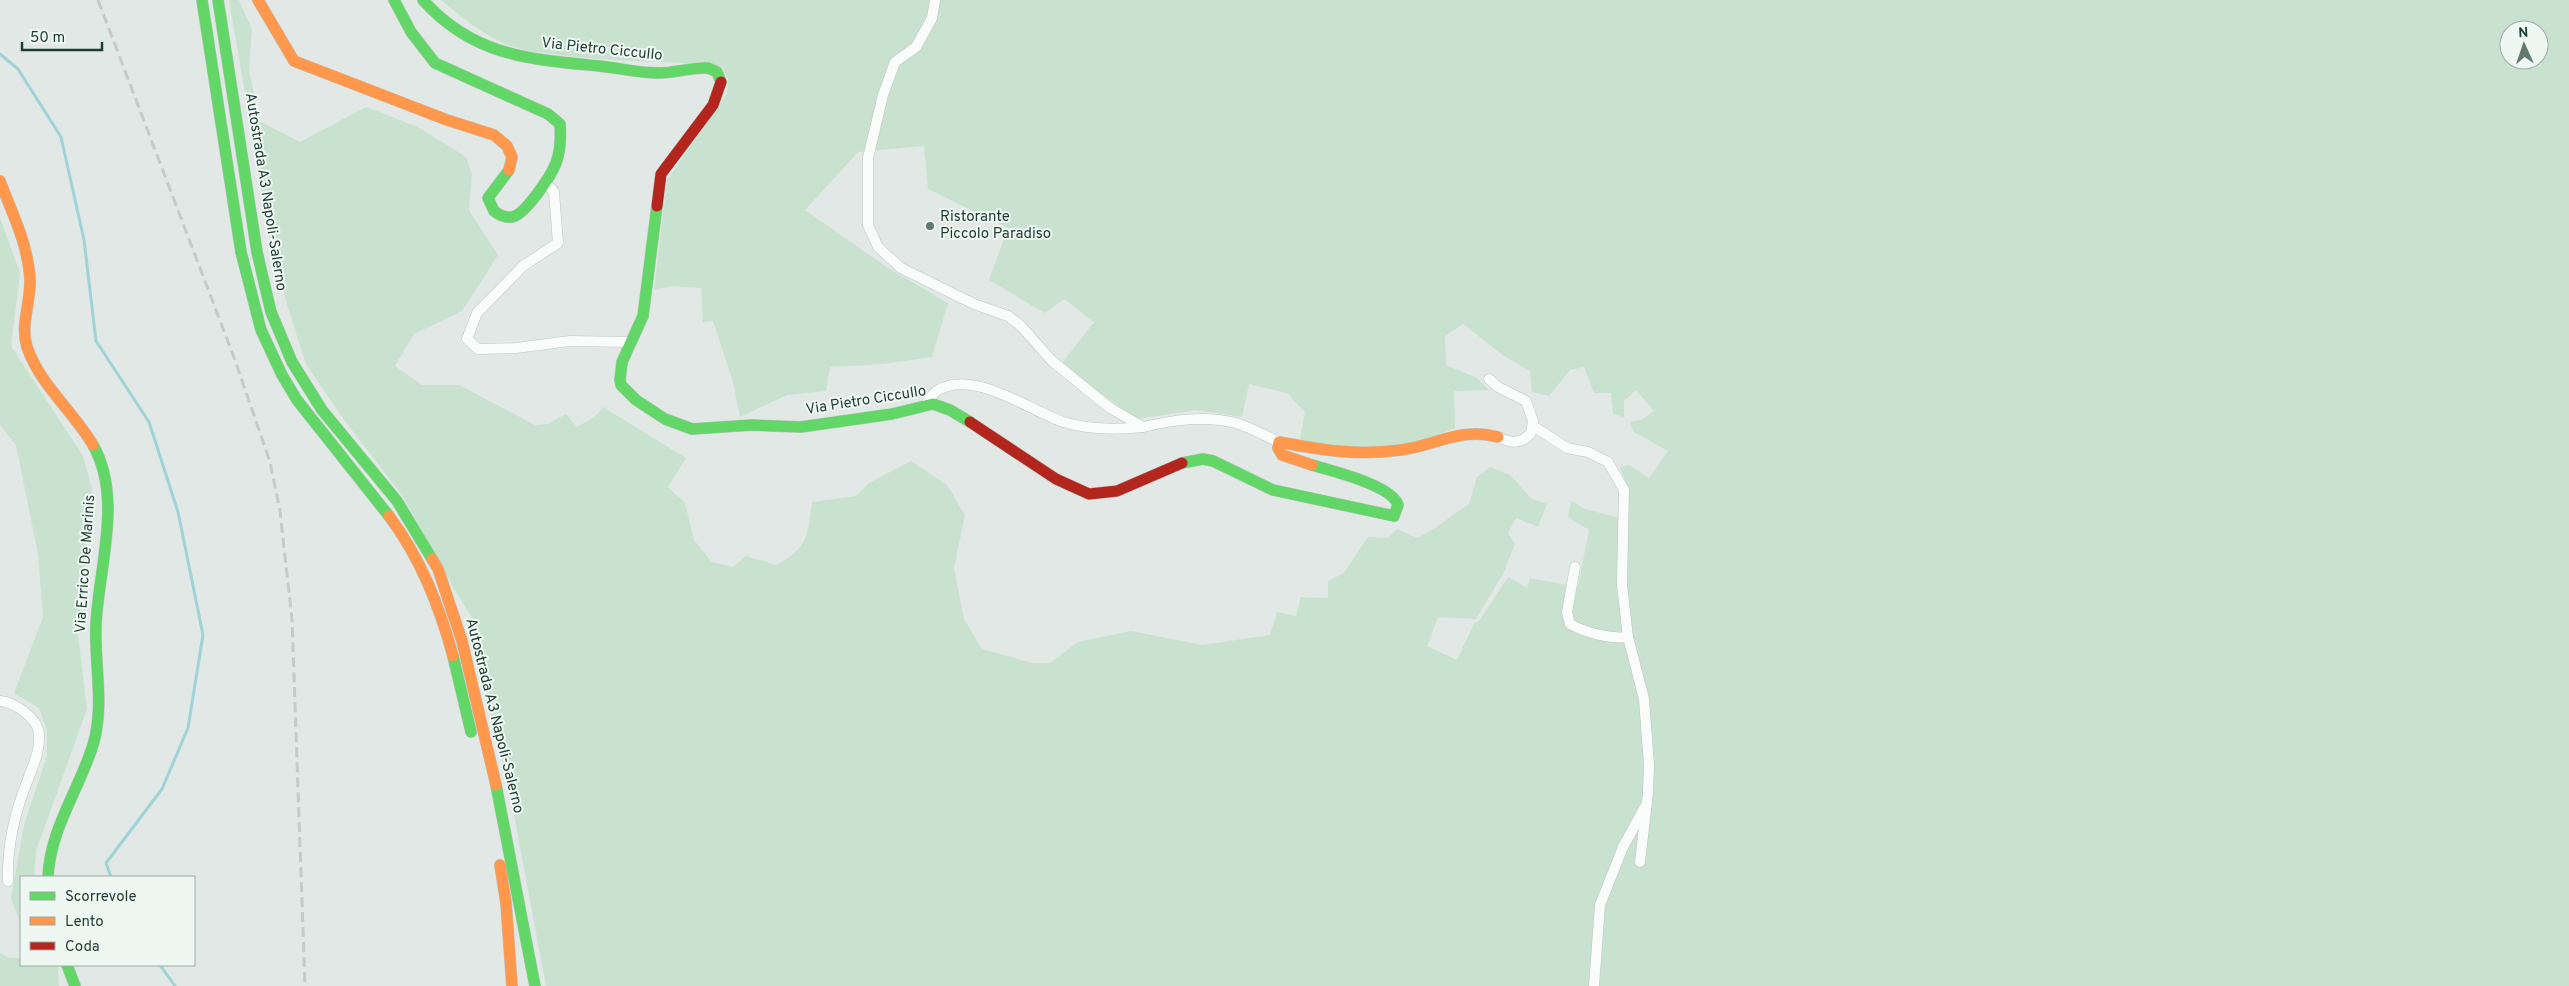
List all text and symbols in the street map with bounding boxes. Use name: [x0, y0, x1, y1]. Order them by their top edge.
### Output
scale bar: [22, 20, 102, 52]
north arrow: [2499, 20, 2549, 70]
text: N: [2518, 25, 2529, 42]
text: 50 m: [30, 29, 65, 48]
street label: Via Pietro Ciccullo: [540, 34, 664, 66]
street label: Autostrada A3 Napoli-Salerno: [240, 91, 290, 293]
place label: Ristorante Piccolo Paradiso: [940, 208, 1051, 244]
marker: Ristorante Piccolo Paradiso: [924, 220, 936, 232]
street label: Via Pietro Ciccullo: [804, 382, 928, 420]
street label: Via Errico De Marinis: [72, 494, 100, 634]
street label: Autostrada A3 Napoli-Salerno: [461, 616, 527, 816]
legend: [20, 876, 195, 966]
text: Scorrevole: [65, 888, 137, 907]
text: Lento: [65, 913, 104, 932]
text: Coda: [65, 938, 100, 957]

